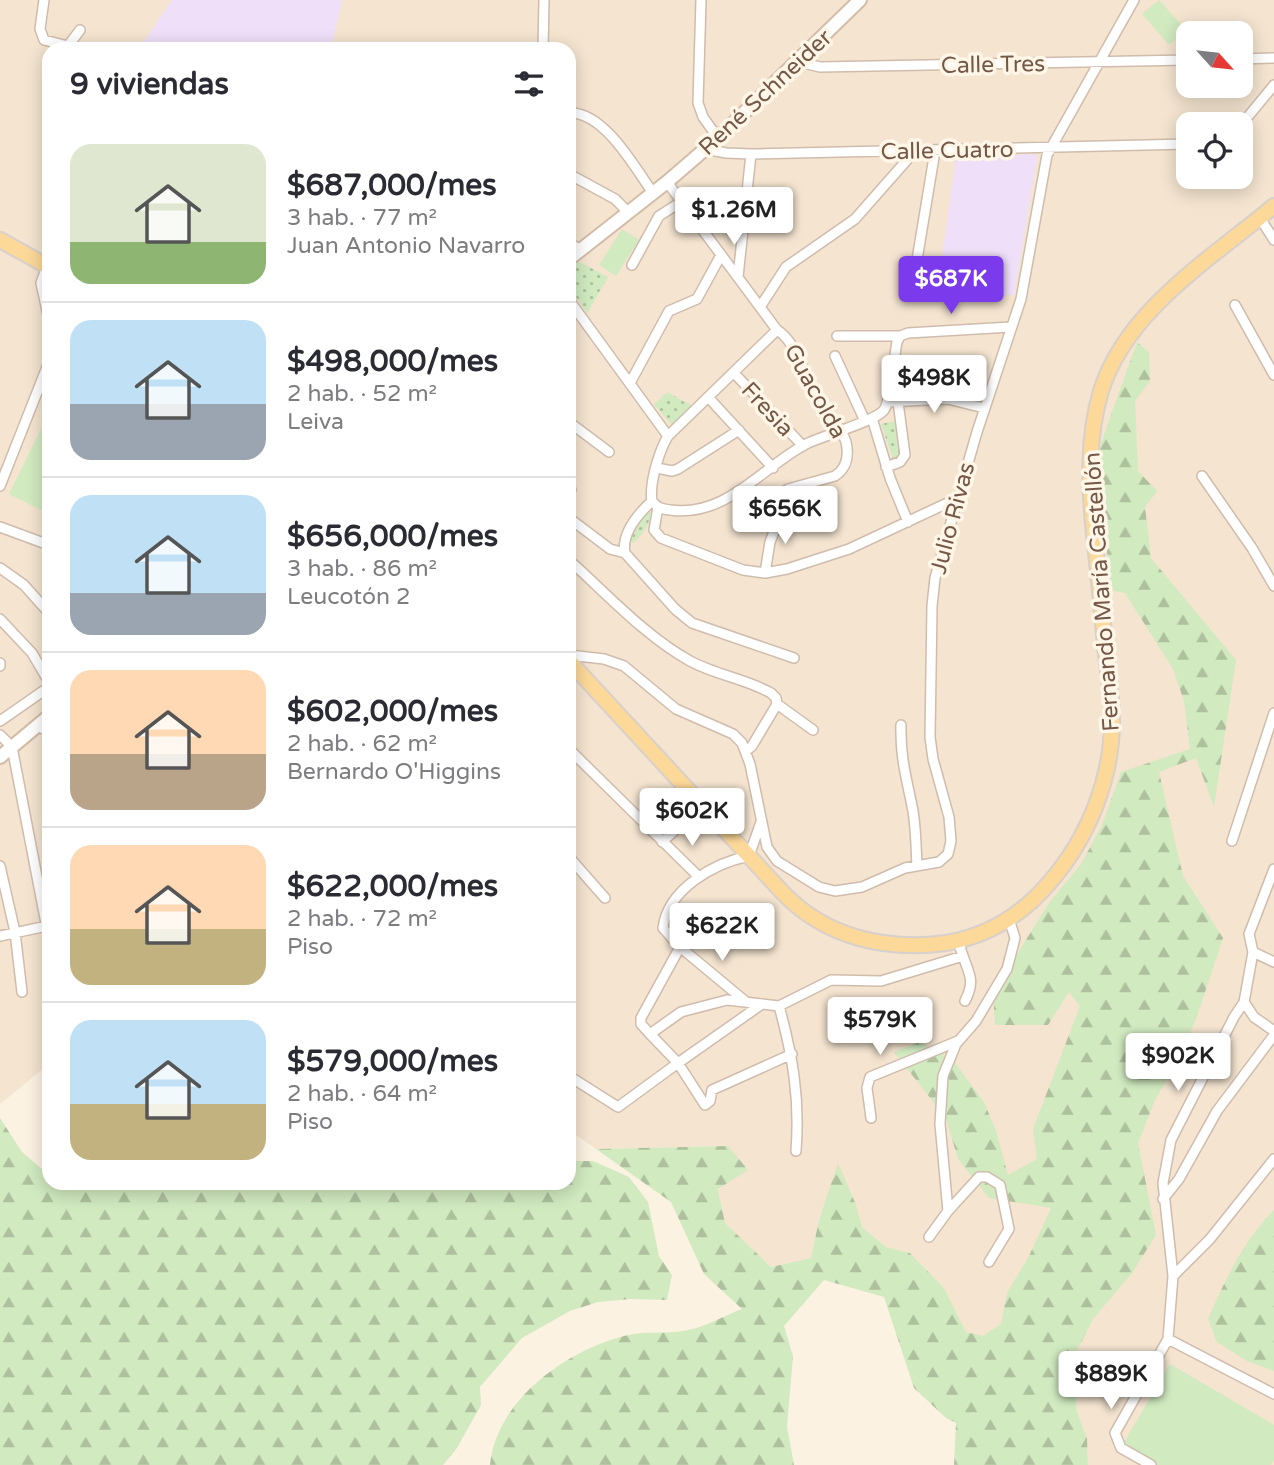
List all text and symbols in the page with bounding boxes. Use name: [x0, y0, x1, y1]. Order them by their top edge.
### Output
north arrow: [1176, 21, 1253, 98]
map controls: [1176, 21, 1253, 189]
street label: René Schneider: [693, 24, 838, 162]
street label: Calle Tres: [941, 50, 1046, 80]
icon: filters: [510, 65, 548, 103]
text: 9 viviendas: [70, 66, 229, 103]
button: locate: [1176, 112, 1253, 189]
street label: Calle Cuatro: [880, 136, 1014, 166]
text: $687,000/mes: [287, 167, 497, 204]
icon: home: [126, 172, 210, 256]
pin: $1.26M: [677, 188, 791, 247]
text: $1.26M: [691, 196, 777, 224]
text: 3 hab. · 77 m²: [287, 204, 437, 232]
text: Juan Antonio Navarro: [287, 232, 525, 260]
pin: $687K: [902, 256, 1000, 316]
text: $687K: [915, 265, 987, 293]
street label: Guacolda: [778, 339, 853, 444]
text: $498,000/mes: [287, 343, 498, 380]
icon: home: [126, 348, 210, 432]
pin: $498K: [885, 356, 983, 415]
text: $498K: [898, 364, 970, 392]
street label: Fresia: [735, 377, 800, 443]
text: 2 hab. · 52 m²: [287, 380, 437, 408]
text: Leiva: [287, 408, 344, 436]
street label: Fernando María Castellón: [1078, 451, 1126, 732]
street label: Julio Rivas: [925, 459, 981, 577]
pin: $656K: [736, 486, 834, 546]
text: $656K: [749, 495, 821, 523]
text: $656,000/mes: [287, 518, 498, 555]
icon: home: [126, 523, 210, 607]
text: 3 hab. · 86 m²: [287, 555, 437, 583]
text: Leucotón 2: [287, 583, 410, 611]
text: $602,000/mes: [287, 693, 498, 730]
icon: home: [126, 698, 210, 782]
text: 2 hab. · 62 m²: [287, 730, 437, 758]
text: Bernardo O'Higgins: [287, 758, 501, 786]
pin: $602K: [643, 788, 741, 848]
text: $602K: [656, 797, 728, 825]
text: $622,000/mes: [287, 868, 498, 905]
icon: home: [126, 873, 210, 957]
pin: $622K: [673, 904, 771, 963]
text: 2 hab. · 72 m²: [287, 905, 437, 933]
text: $622K: [686, 912, 758, 940]
text: Piso: [287, 933, 333, 961]
pin: $579K: [831, 998, 929, 1057]
text: $579K: [844, 1006, 916, 1034]
pin: $902K: [1129, 1034, 1227, 1093]
text: $902K: [1142, 1042, 1214, 1070]
text: $579,000/mes: [287, 1043, 498, 1080]
icon: home: [126, 1048, 210, 1132]
text: 2 hab. · 64 m²: [287, 1080, 437, 1108]
text: Piso: [287, 1108, 333, 1136]
pin: $889K: [1062, 1352, 1160, 1411]
text: $889K: [1075, 1360, 1147, 1388]

